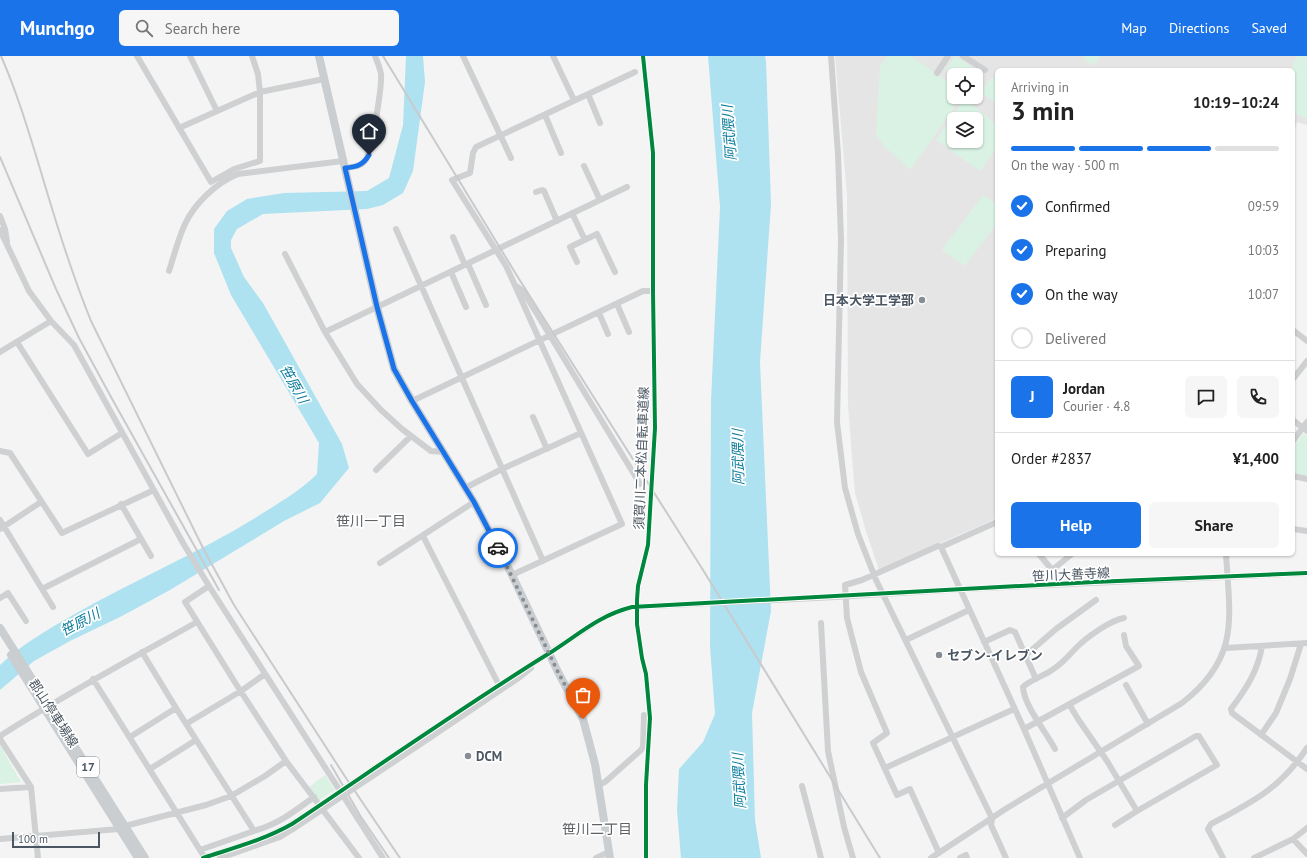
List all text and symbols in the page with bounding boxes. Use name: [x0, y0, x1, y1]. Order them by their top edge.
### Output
search box: [119, 10, 399, 46]
text: Munchgo: [20, 16, 95, 40]
icon: search: [133, 17, 155, 39]
text: Search here: [165, 19, 240, 38]
text: Map: [1121, 19, 1147, 37]
text: Directions: [1169, 19, 1229, 37]
text: Saved: [1251, 19, 1287, 37]
map controls: [947, 68, 983, 148]
button: locate: [947, 68, 983, 104]
text: Arriving in: [1011, 79, 1069, 96]
text: 10:19–10:24: [1193, 93, 1279, 112]
text: 3 min: [1011, 94, 1074, 127]
water label: 阿武隈川: [718, 102, 740, 162]
button: layers: [947, 112, 983, 148]
pin: [352, 114, 386, 155]
icon: home: [358, 120, 380, 142]
text: On the way · 500 m: [1011, 157, 1119, 174]
icon: check: [1011, 195, 1033, 217]
text: Confirmed: [1045, 197, 1110, 216]
text: 09:59: [1248, 198, 1279, 215]
icon: check: [1011, 239, 1033, 261]
text: Preparing: [1045, 241, 1107, 260]
text: 10:03: [1248, 242, 1279, 259]
icon: check: [1011, 283, 1033, 305]
text: On the way: [1045, 285, 1118, 304]
text: 10:07: [1248, 286, 1279, 303]
place label: 日本大学工学部: [823, 292, 914, 309]
marker: 日本大学工学部: [917, 295, 927, 305]
text: Delivered: [1045, 329, 1106, 348]
water label: 笹原川: [276, 361, 313, 408]
button: chat: [1185, 376, 1227, 418]
button: phone: [1237, 376, 1279, 418]
text: Jordan: [1063, 379, 1105, 398]
street label: 須賀川二本松自転車道線: [631, 386, 652, 530]
text: J: [1029, 387, 1035, 406]
text: Courier · 4.8: [1063, 398, 1130, 415]
water label: 阿武隈川: [728, 427, 747, 485]
text: Order #2837: [1011, 449, 1092, 468]
text: ¥1,400: [1233, 449, 1279, 468]
button: Help: [1011, 502, 1141, 548]
button: Share: [1149, 502, 1279, 548]
district label: 笹川一丁目: [336, 512, 406, 530]
courier: [478, 528, 518, 568]
icon: car: [487, 537, 509, 559]
street label: 笹川大善寺線: [1032, 564, 1110, 585]
water label: 笹原川: [57, 603, 105, 640]
place label: セブン-イレブン: [947, 647, 1043, 664]
marker: セブン-イレブン: [934, 650, 944, 660]
street label: 郡山停車場線: [25, 676, 82, 751]
pin: [566, 678, 600, 719]
icon: bag: [572, 684, 594, 706]
place label: DCM: [476, 748, 502, 765]
marker: DCM: [463, 751, 473, 761]
water label: 阿武隈川: [728, 751, 749, 809]
road number: 17: [77, 757, 99, 777]
district label: 笹川二丁目: [562, 820, 632, 838]
scale bar: [12, 830, 100, 849]
text: 100 m: [18, 832, 48, 846]

